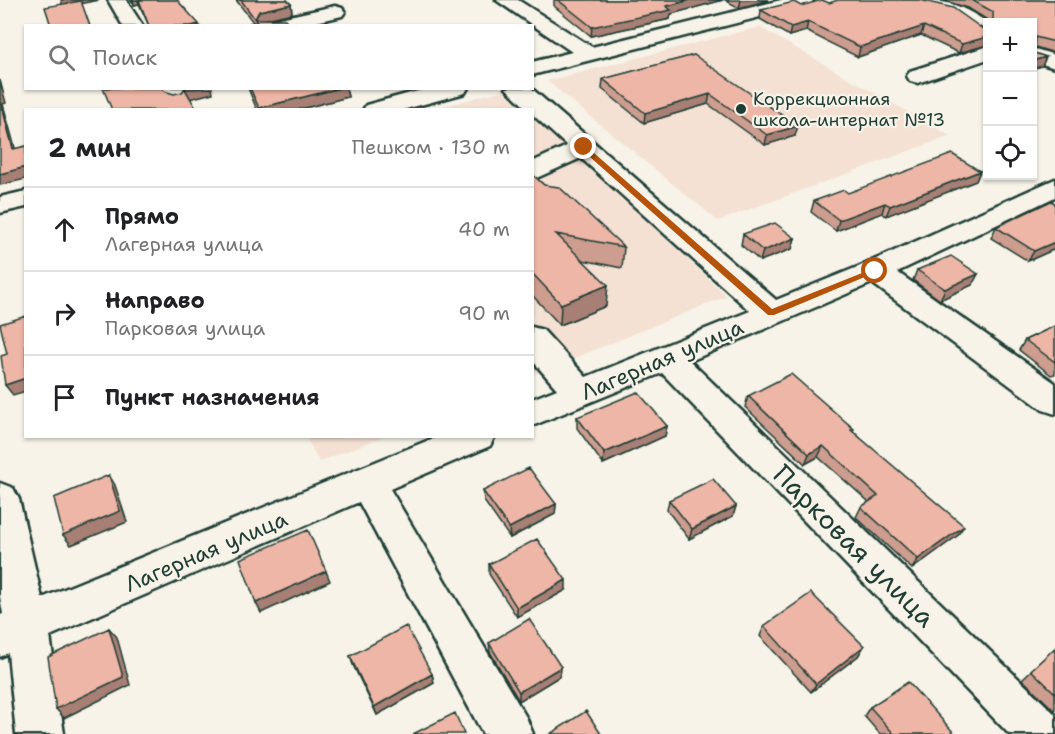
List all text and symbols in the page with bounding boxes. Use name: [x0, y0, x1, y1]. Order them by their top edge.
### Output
map controls: [983, 18, 1037, 180]
button: +: [983, 18, 1037, 72]
search box: [24, 24, 534, 90]
icon: search: [45, 41, 78, 74]
text: Поиск: [93, 43, 157, 72]
button: −: [983, 72, 1037, 126]
place label: Коррекционная школа-интернат №13: [753, 87, 945, 132]
marker: Коррекционная школа-интернат №13: [734, 102, 748, 116]
button: locate: [983, 126, 1037, 180]
text: 2 мин: [48, 130, 131, 165]
route end: [570, 133, 596, 159]
text: Пешком · 130 m: [352, 134, 510, 160]
text: Прямо: [105, 202, 179, 231]
icon: ahead: [48, 213, 81, 246]
text: 40 m: [458, 216, 510, 242]
text: Лагерная улица: [105, 231, 263, 257]
route start: [861, 257, 887, 283]
text: Направо: [105, 286, 205, 315]
icon: right: [48, 297, 81, 330]
text: 90 m: [458, 300, 510, 326]
street label: Лагерная улица: [576, 312, 748, 407]
text: Парковая улица: [105, 315, 265, 341]
icon: arrive: [48, 381, 81, 414]
text: Пункт назначения: [105, 383, 319, 412]
street label: Парковая улица: [765, 456, 944, 635]
street label: Лагерная улица: [120, 504, 292, 599]

